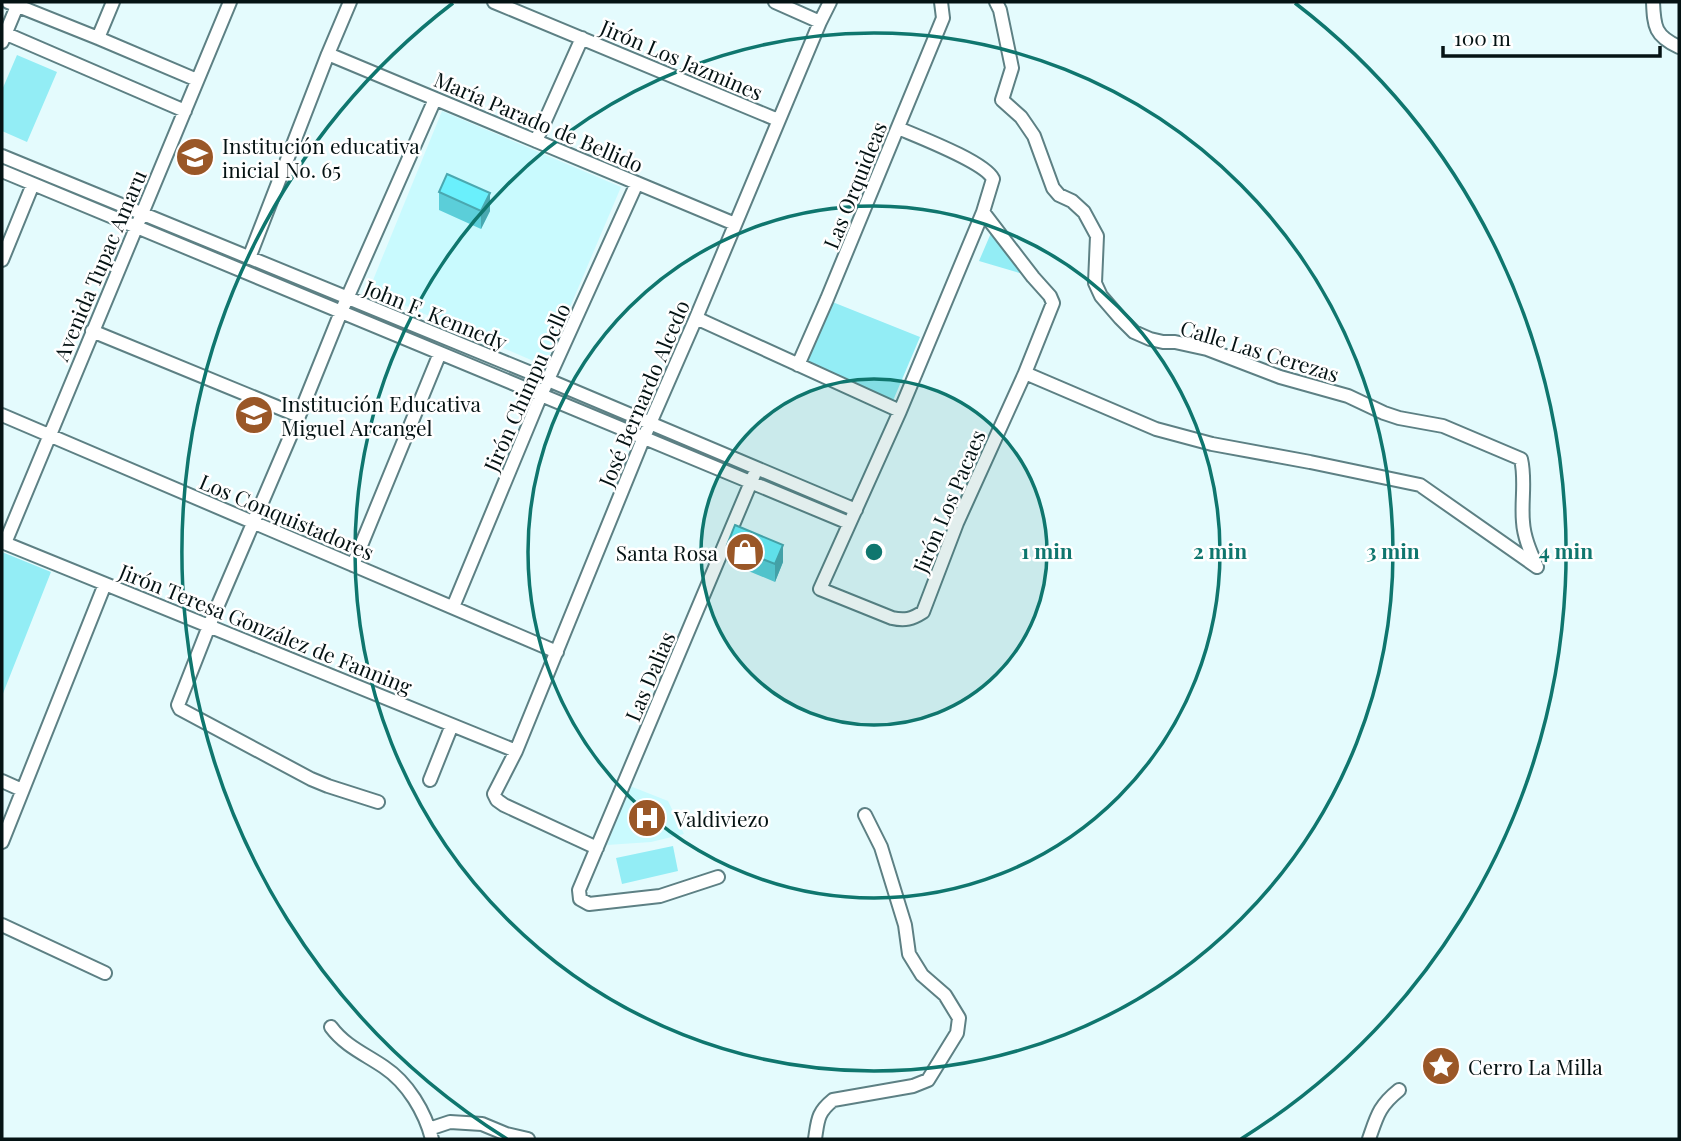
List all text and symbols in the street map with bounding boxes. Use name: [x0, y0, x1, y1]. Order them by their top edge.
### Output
street label: Jirón Los Jazmines: [596, 12, 767, 106]
scale bar: [1443, 14, 1660, 58]
text: 100 m: [1454, 23, 1511, 51]
street label: María Parado de Bellido: [430, 64, 648, 178]
street label: Las Orquideas: [816, 117, 892, 253]
place label: Institución educativa inicial No. 65: [222, 131, 420, 183]
school or university icon: Institución educativa inicial No. 65: [174, 136, 216, 178]
street label: Avenida Tupac Amaru: [46, 165, 152, 366]
street label: John F. Kennedy: [359, 272, 512, 356]
street label: José Bernardo Alcedo: [591, 295, 695, 491]
street label: Jirón Chimpu Ocllo: [476, 298, 576, 476]
street label: Calle Las Cerezas: [1177, 313, 1343, 387]
place label: Institución Educativa Miguel Arcangel: [281, 389, 481, 441]
school or university icon: Institución Educativa Miguel Arcangel: [233, 394, 275, 436]
street label: Jirón Los Pacaes: [905, 425, 991, 578]
street label: Los Conquistadores: [195, 467, 379, 565]
shop icon: Santa Rosa: [724, 531, 766, 573]
text: 1 min: [1021, 536, 1073, 564]
text: 2 min: [1193, 536, 1247, 564]
text: 3 min: [1366, 536, 1420, 564]
text: 4 min: [1539, 536, 1593, 564]
place label: Santa Rosa: [616, 538, 719, 566]
centre of rings: [862, 540, 886, 564]
street label: Jirón Teresa González de Fanning: [115, 556, 417, 700]
street label: Las Dalias: [618, 627, 680, 725]
hospital icon: Valdiviezo: [626, 797, 668, 839]
place label: Valdiviezo: [673, 804, 769, 832]
place icon: Cerro La Milla: [1420, 1045, 1462, 1087]
place label: Cerro La Milla: [1468, 1052, 1603, 1080]

